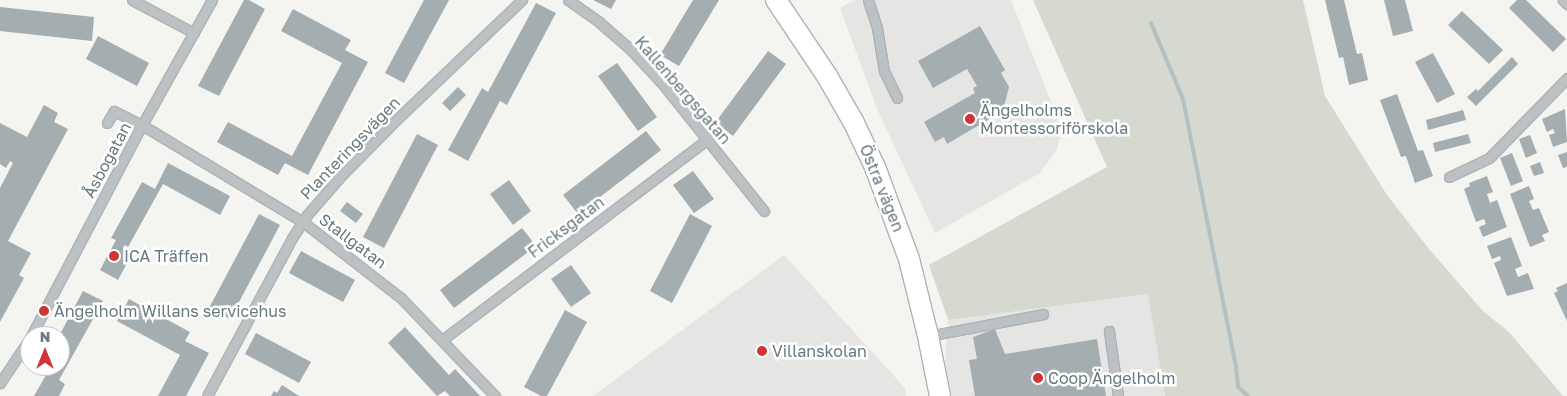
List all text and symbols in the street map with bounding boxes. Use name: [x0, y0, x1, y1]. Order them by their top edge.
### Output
street label: Kallenbergsgatan: [631, 32, 735, 148]
street label: Planteringsvägen: [296, 93, 404, 203]
place label: Ängelholms Montessoriförskola: [980, 100, 1128, 138]
marker: Ängelholms Montessoriförskola: [964, 113, 976, 125]
street label: Åsbogatan: [79, 119, 135, 201]
street label: Östra vägen: [856, 142, 908, 234]
street label: Fricksgatan: [524, 192, 608, 262]
street label: Stallgatan: [316, 209, 390, 273]
place label: ICA Träffen: [124, 246, 209, 266]
marker: ICA Träffen: [108, 250, 120, 262]
place label: Ängelholm Willans servicehus: [54, 301, 286, 321]
marker: Ängelholm Willans servicehus: [38, 305, 50, 317]
north arrow: [20, 326, 70, 376]
text: N: [40, 328, 50, 345]
place label: Villanskolan: [772, 341, 867, 361]
marker: Villanskolan: [756, 345, 768, 357]
place label: Coop Ängelholm: [1048, 368, 1175, 388]
marker: Coop Ängelholm: [1032, 372, 1044, 384]

